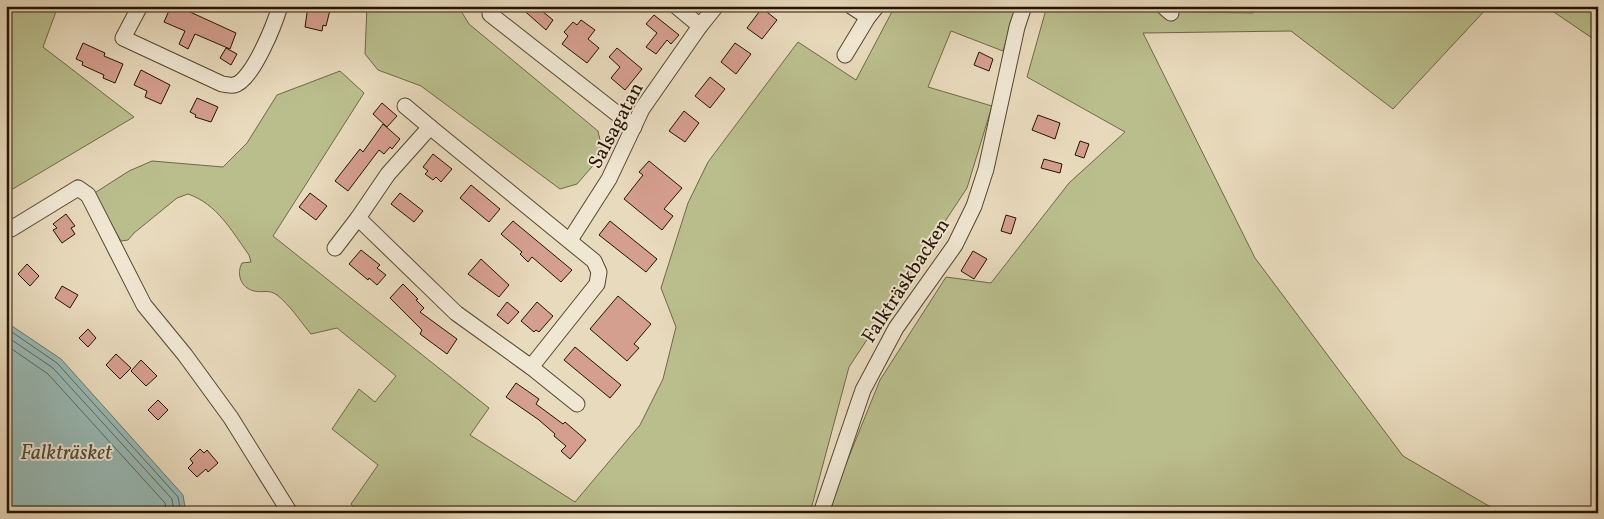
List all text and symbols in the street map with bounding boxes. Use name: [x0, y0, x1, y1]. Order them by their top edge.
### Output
street label: Salsagatan: [582, 78, 651, 174]
street label: Falkträskbacken: [856, 213, 957, 349]
water label: Falkträsket: [20, 439, 113, 468]

